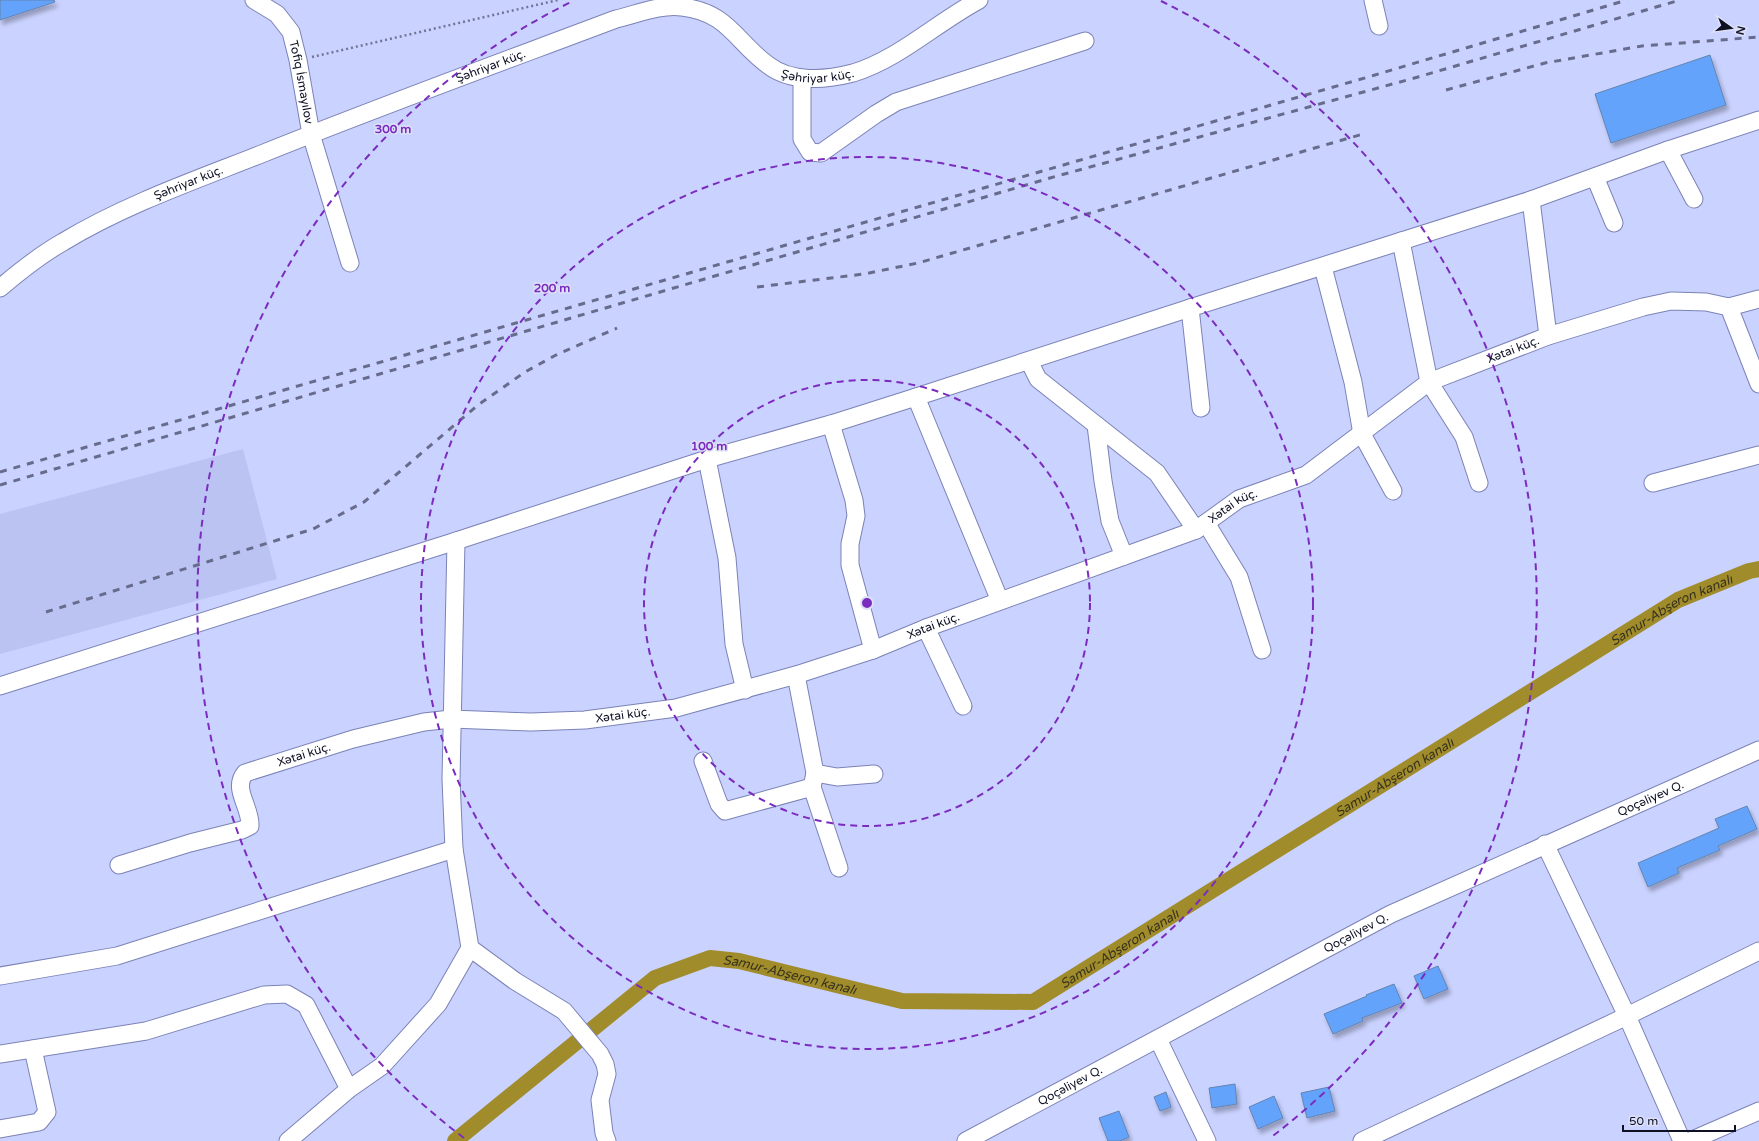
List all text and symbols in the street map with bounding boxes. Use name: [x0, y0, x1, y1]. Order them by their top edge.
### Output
north arrow: [1711, 8, 1751, 48]
text: N: [1733, 24, 1748, 36]
street label: Tofiq İsmayılov: [286, 39, 316, 126]
street label: Şəhriyar küç.: [454, 46, 528, 85]
street label: Şəhriyar küç.: [779, 66, 856, 85]
text: 300 m: [375, 122, 411, 136]
street label: Şəhriyar küç.: [152, 163, 225, 203]
text: 200 m: [534, 281, 570, 295]
street label: Xətai küç.: [1485, 333, 1541, 366]
text: 100 m: [691, 439, 727, 453]
street label: Xətai küç.: [1206, 486, 1259, 526]
water label: Samur-Abşeron kanalı: [1607, 571, 1736, 649]
centre of rings: [860, 596, 874, 610]
street label: Xətai küç.: [905, 609, 962, 642]
street label: Xətai küç.: [595, 704, 651, 726]
water label: Samur-Abşeron kanalı: [1332, 734, 1457, 821]
street label: Xətai küç.: [275, 739, 332, 769]
street label: Qoçəliyev Q.: [1615, 777, 1686, 819]
water label: Samur-Abşeron kanalı: [1057, 906, 1183, 992]
street label: Qoçəliyev Q.: [1321, 910, 1391, 956]
water label: Samur-Abşeron kanalı: [722, 952, 859, 999]
street label: Qoçəliyev Q.: [1035, 1062, 1105, 1108]
scale bar: [1623, 1107, 1735, 1133]
text: 50 m: [1629, 1114, 1658, 1128]

